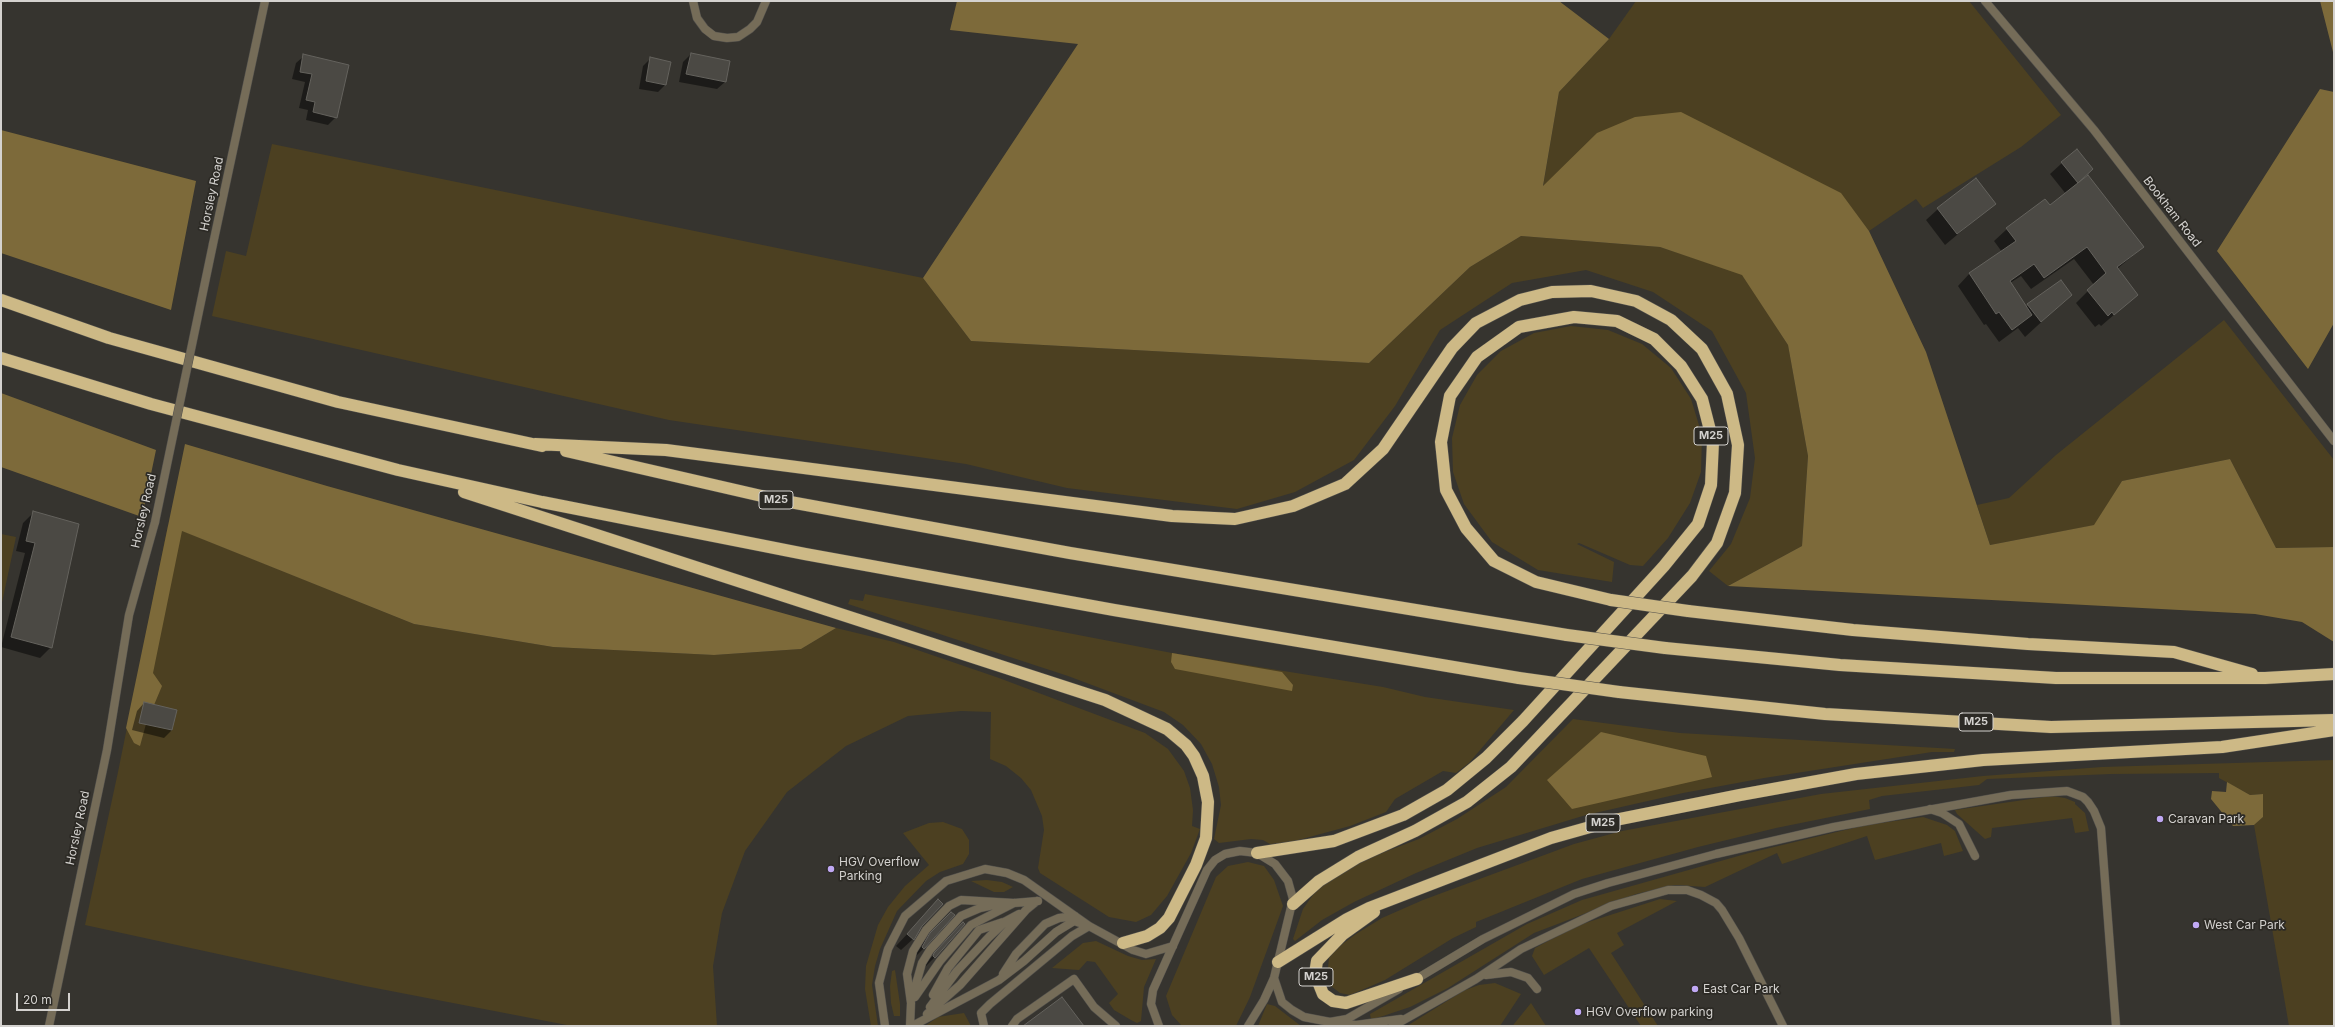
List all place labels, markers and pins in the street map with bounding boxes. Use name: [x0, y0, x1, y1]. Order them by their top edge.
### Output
place label: Caravan Park: [2168, 812, 2244, 826]
marker: Caravan Park: [2155, 814, 2165, 824]
place label: HGV Overflow Parking: [839, 855, 920, 883]
marker: HGV Overflow Parking: [826, 864, 836, 874]
place label: West Car Park: [2204, 918, 2285, 932]
marker: West Car Park: [2191, 920, 2201, 930]
place label: East Car Park: [1703, 982, 1780, 996]
marker: East Car Park: [1690, 984, 1700, 994]
place label: HGV Overflow parking: [1586, 1005, 1713, 1019]
marker: HGV Overflow parking: [1573, 1007, 1583, 1017]

